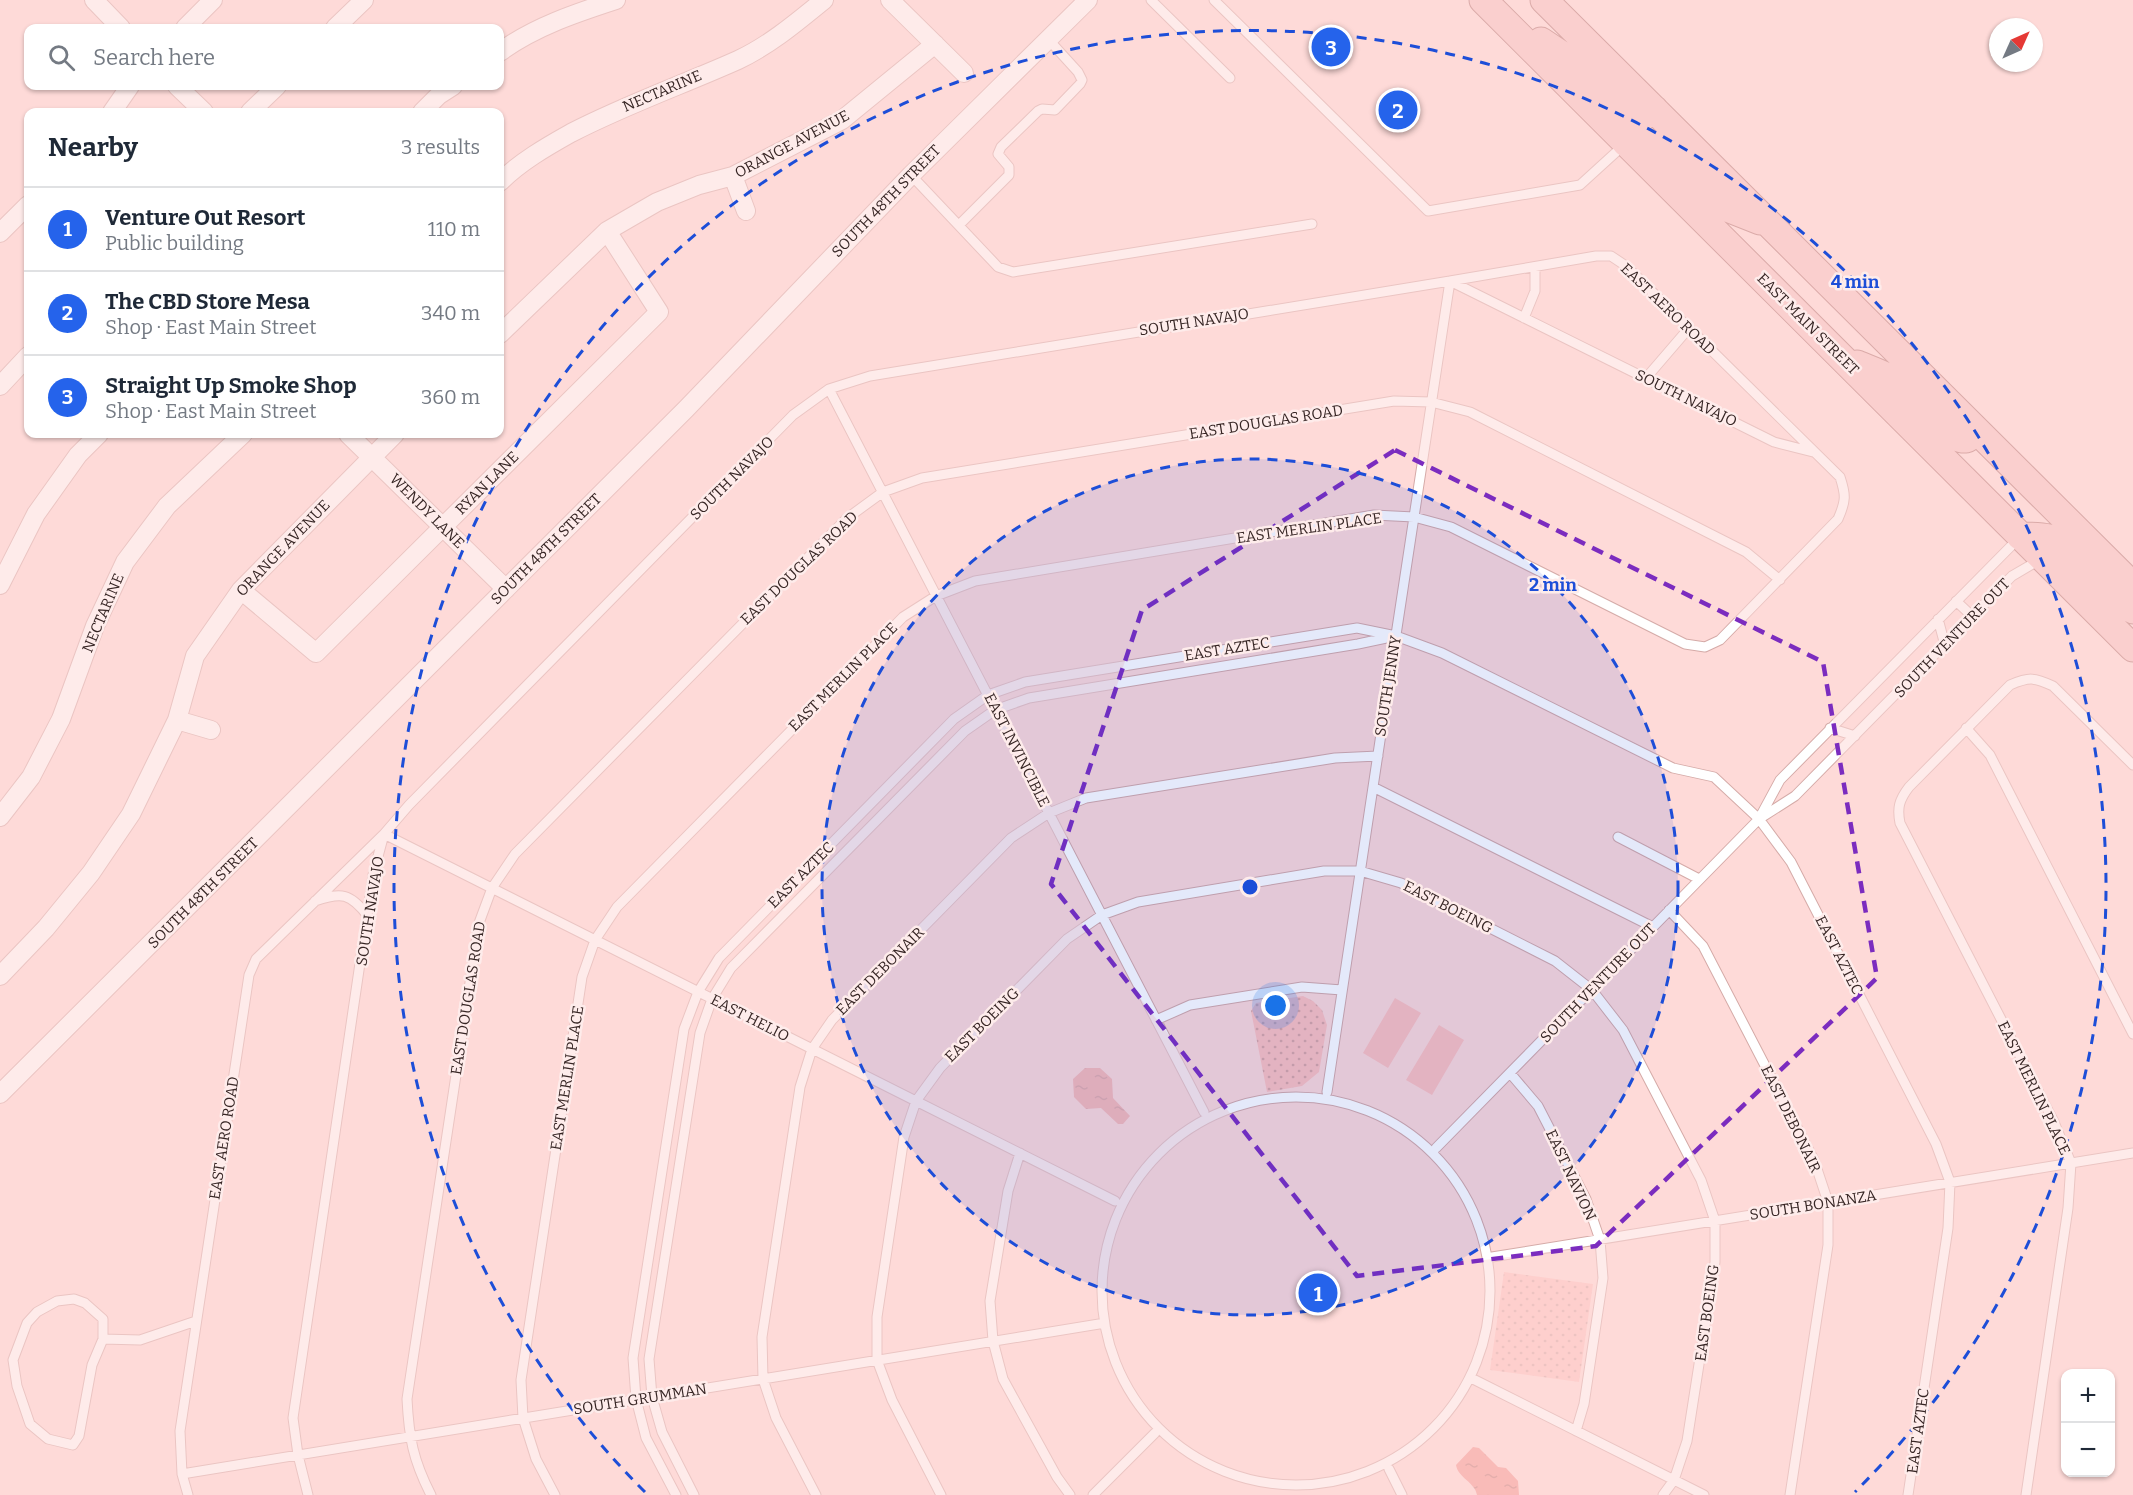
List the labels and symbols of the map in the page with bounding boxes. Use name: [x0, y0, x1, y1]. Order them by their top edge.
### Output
north arrow: [1989, 18, 2043, 72]
pin: 3: [1312, 24, 1350, 70]
street label: NECTARINE: [620, 66, 704, 116]
pin: 2: [1378, 88, 1418, 132]
street label: ORANGE AVENUE: [732, 106, 852, 182]
street label: SOUTH 48TH STREET: [828, 141, 944, 261]
street label: EAST AERO ROAD: [1617, 259, 1719, 359]
street label: EAST MAIN STREET: [1753, 269, 1863, 379]
text: 4 min: [1831, 271, 1880, 293]
street label: SOUTH NAVAJO: [1138, 304, 1250, 340]
street label: SOUTH NAVAJO: [1632, 366, 1740, 430]
street label: EAST DOUGLAS ROAD: [1188, 401, 1344, 443]
street label: SOUTH NAVAJO: [686, 432, 778, 524]
street label: RYAN LANE: [452, 448, 522, 518]
street label: WENDY LANE: [386, 470, 468, 552]
street label: SOUTH 48TH STREET: [487, 490, 605, 608]
street label: ORANGE AVENUE: [232, 496, 334, 600]
street label: EAST DOUGLAS ROAD: [737, 508, 861, 628]
street label: EAST MERLIN PLACE: [1235, 509, 1383, 547]
street label: NECTARINE: [78, 571, 128, 655]
text: 2 min: [1529, 574, 1577, 596]
street label: SOUTH VENTURE OUT: [1890, 575, 2014, 701]
street label: EAST MERLIN PLACE: [785, 619, 901, 735]
street label: EAST AZTEC: [1183, 633, 1271, 665]
street label: SOUTH JENNY: [1371, 634, 1405, 738]
street label: EAST INVINCIBLE: [981, 690, 1053, 810]
street label: SOUTH 48TH STREET: [144, 834, 262, 952]
street label: EAST AZTEC: [764, 838, 838, 912]
street label: SOUTH NAVAJO: [352, 855, 388, 967]
centre of rings: [1240, 877, 1260, 897]
street label: EAST BOEING: [1400, 877, 1496, 937]
street label: EAST AZTEC: [1811, 913, 1867, 997]
street label: EAST DOUGLAS ROAD: [447, 920, 489, 1076]
street label: SOUTH VENTURE OUT: [1536, 920, 1660, 1046]
street label: EAST DEBONAIR: [832, 923, 928, 1019]
street label: EAST BOEING: [941, 984, 1023, 1066]
street label: EAST HELIO: [708, 991, 792, 1045]
your location: [1261, 991, 1290, 1020]
street label: EAST MERLIN PLACE: [547, 1004, 587, 1152]
street label: EAST MERLIN PLACE: [1994, 1018, 2074, 1158]
street label: EAST DEBONAIR: [1757, 1062, 1825, 1176]
street label: EAST AERO ROAD: [205, 1075, 243, 1201]
street label: EAST NAVION: [1542, 1126, 1600, 1224]
street label: SOUTH BONANZA: [1748, 1186, 1878, 1224]
street label: EAST BOEING: [1691, 1263, 1723, 1363]
pin: 1: [1298, 1270, 1338, 1316]
street label: SOUTH GRUMMAN: [572, 1380, 708, 1418]
street label: EAST AZTEC: [1903, 1387, 1933, 1475]

